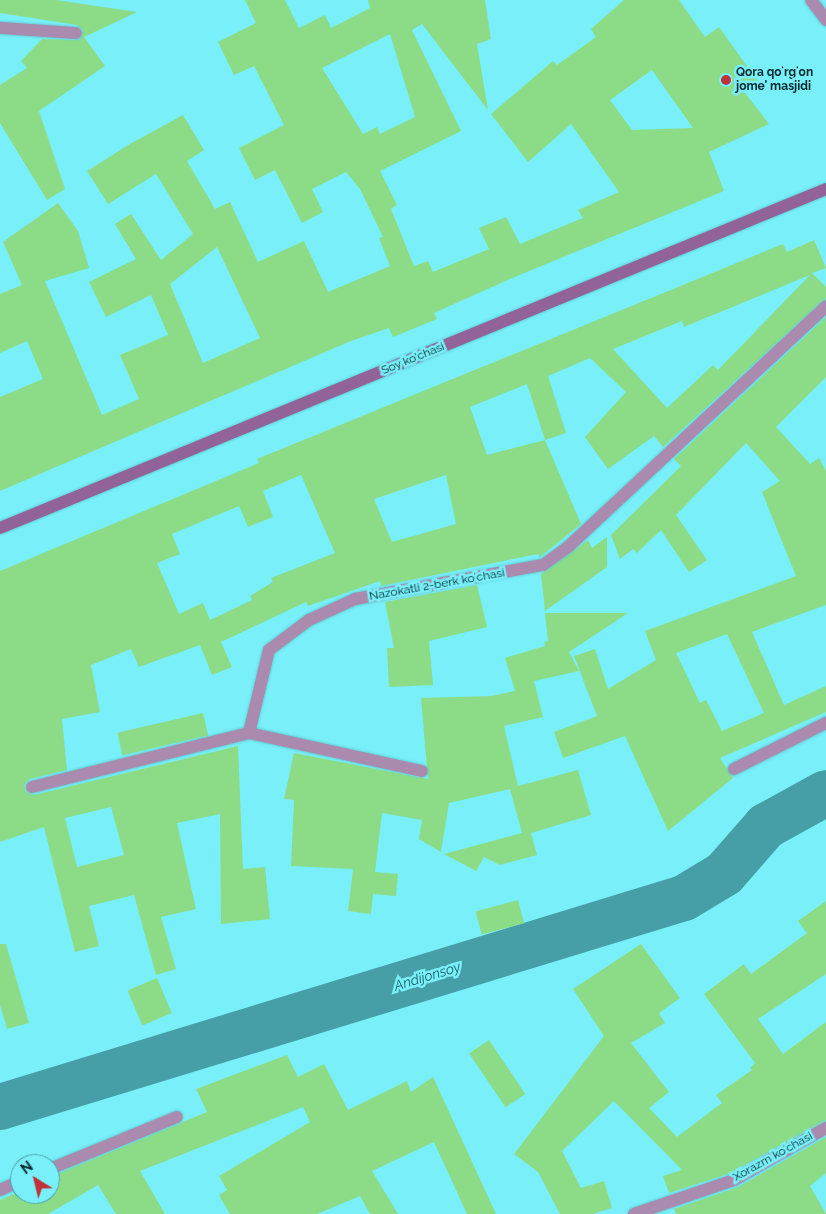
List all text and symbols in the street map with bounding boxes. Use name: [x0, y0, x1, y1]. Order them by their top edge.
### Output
place label: Qora qoʻrgʻon jome' masjidi: [736, 66, 813, 94]
marker: Qora qoʻrgʻon jome' masjidi: [720, 74, 732, 86]
street label: Soy ko'chasi: [379, 340, 447, 378]
street label: Nazokatli 2-berk koʻchasi: [368, 566, 506, 604]
water label: Andijonsoy: [392, 958, 462, 994]
street label: Xorazm koʻchasi: [731, 1129, 815, 1185]
north arrow: [10, 1154, 60, 1204]
text: N: [18, 1158, 36, 1177]

